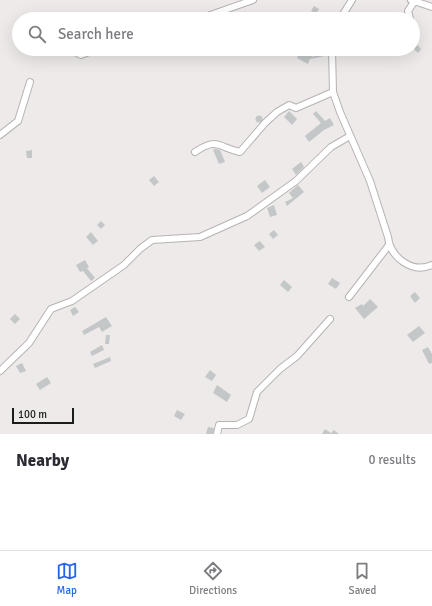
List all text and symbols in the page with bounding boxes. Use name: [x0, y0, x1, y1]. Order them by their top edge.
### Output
search box: [12, 12, 420, 56]
icon: search: [26, 23, 48, 45]
text: Search here: [58, 25, 134, 43]
scale bar: [12, 406, 74, 425]
text: 100 m: [18, 408, 47, 421]
text: Nearby: [16, 450, 69, 471]
text: 0 results: [368, 452, 416, 468]
tab: Map: [56, 560, 78, 597]
tab: Directions: [189, 560, 237, 597]
tab: Saved: [349, 560, 376, 597]

